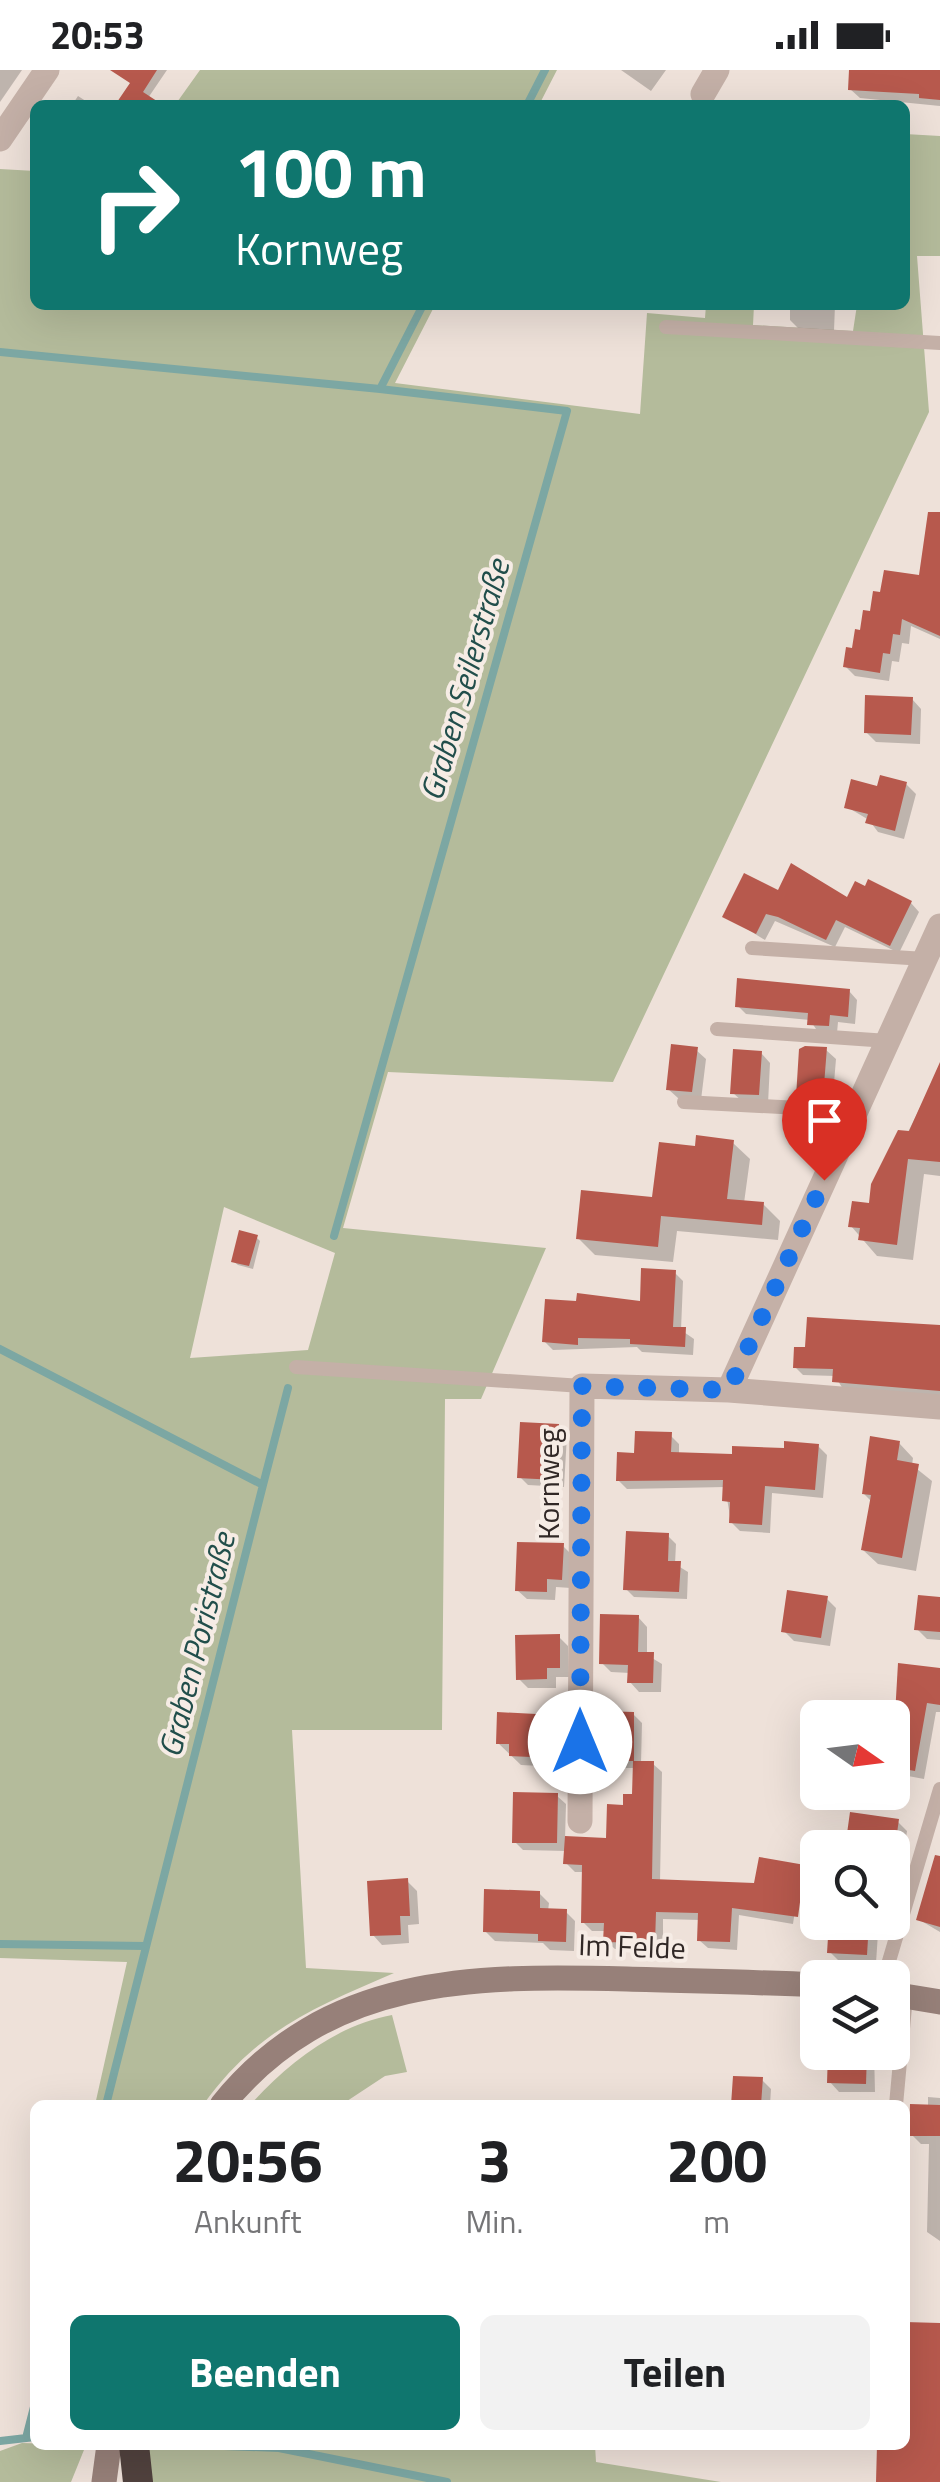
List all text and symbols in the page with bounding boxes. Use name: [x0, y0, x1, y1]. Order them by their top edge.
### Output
text: 20:53: [50, 6, 145, 64]
text: 100 m: [235, 118, 427, 224]
icon: right: [70, 140, 200, 270]
text: Kornweg: [235, 214, 403, 282]
water label: Graben Seilerstraße: [407, 552, 522, 806]
pin: [782, 1078, 867, 1181]
icon: arrive: [797, 1093, 852, 1148]
street label: Kornweg: [525, 1428, 571, 1540]
water label: Graben Poristraße: [145, 1526, 248, 1762]
position arrow: [528, 1690, 632, 1794]
north arrow: [800, 1700, 910, 1810]
map controls: [800, 1700, 910, 2070]
button: search: [800, 1830, 910, 1940]
street label: Im Felde: [578, 1921, 687, 1971]
button: layers: [800, 1960, 910, 2070]
text: 20:56: [173, 2114, 323, 2205]
text: 3: [478, 2114, 511, 2205]
text: 200: [666, 2114, 767, 2205]
text: Ankunft: [194, 2197, 302, 2245]
text: Min.: [465, 2197, 523, 2245]
text: m: [703, 2197, 730, 2245]
button: Beenden: [70, 2315, 460, 2430]
button: Teilen: [480, 2315, 870, 2430]

